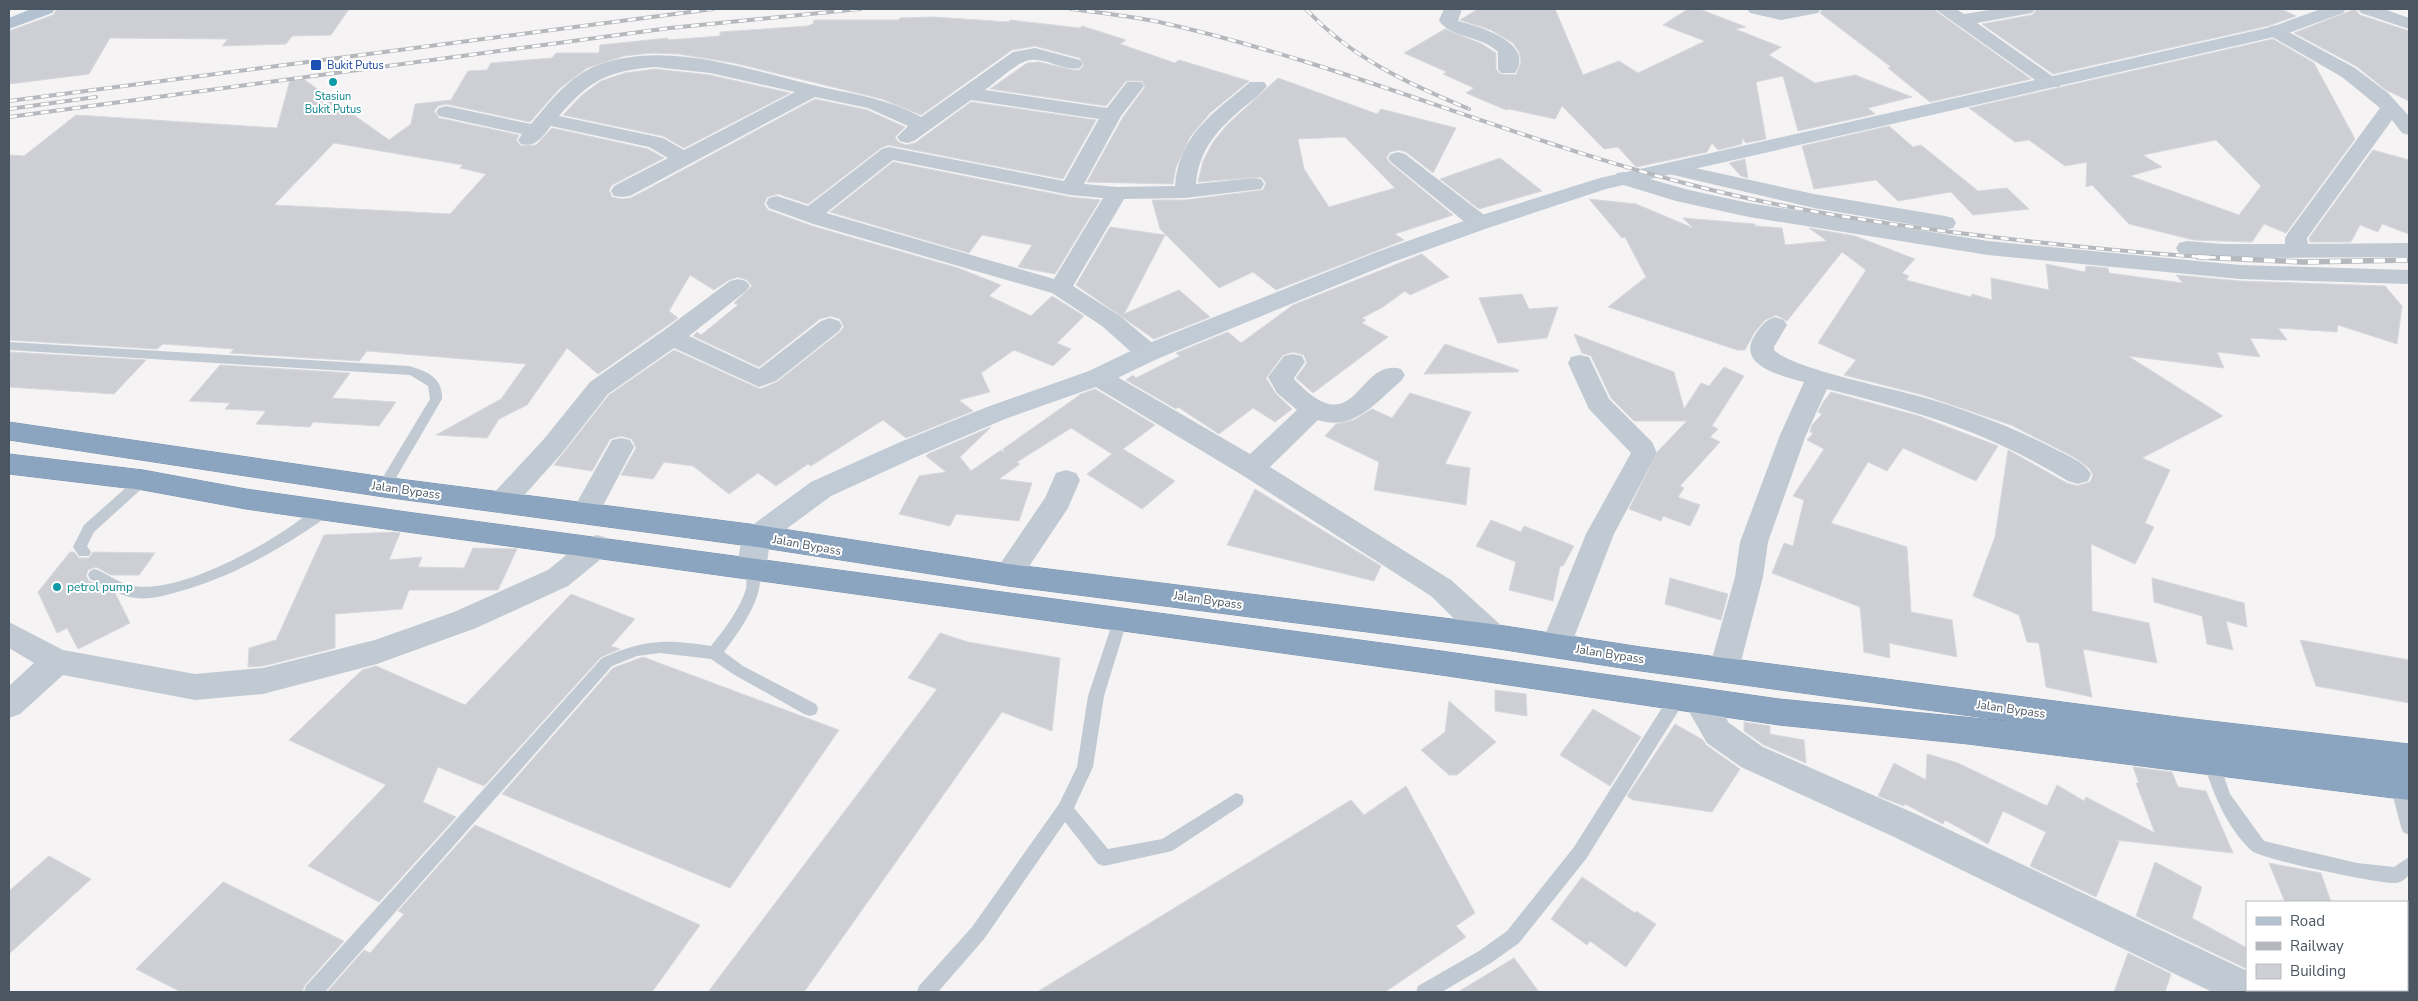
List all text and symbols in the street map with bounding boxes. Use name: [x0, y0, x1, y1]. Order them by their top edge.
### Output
marker: Bukit Putus: [309, 58, 323, 72]
place label: Bukit Putus: [327, 58, 384, 73]
marker: Stasiun Bukit Putus: [327, 76, 339, 88]
place label: Stasiun Bukit Putus: [305, 89, 361, 117]
street label: Jalan Bypass: [370, 477, 442, 503]
street label: Jalan Bypass: [771, 531, 843, 559]
place label: petrol pump: [67, 579, 133, 595]
marker: petrol pump: [51, 581, 63, 593]
street label: Jalan Bypass: [1172, 587, 1244, 613]
street label: Jalan Bypass: [1574, 641, 1646, 667]
street label: Jalan Bypass: [1975, 696, 2047, 722]
legend: [2246, 901, 2408, 991]
text: Road: [2290, 911, 2325, 931]
text: Railway: [2290, 936, 2344, 956]
text: Building: [2290, 961, 2346, 981]

